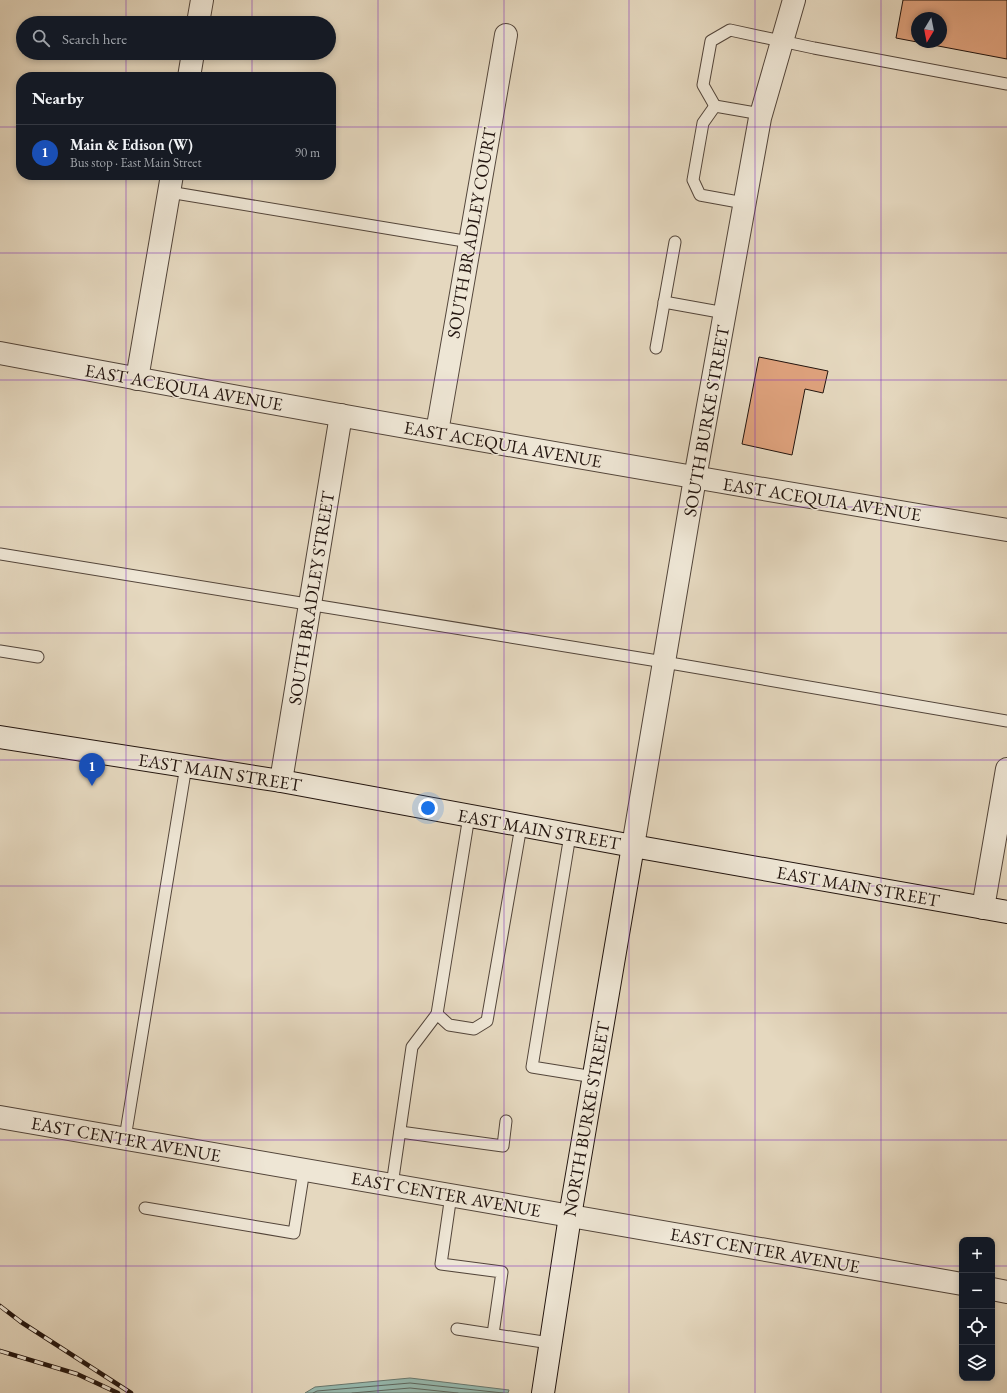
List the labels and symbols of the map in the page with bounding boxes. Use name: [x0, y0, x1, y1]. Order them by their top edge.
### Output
north arrow: [911, 12, 947, 48]
street label: SOUTH BRADLEY COURT: [441, 125, 501, 340]
street label: SOUTH BURKE STREET: [678, 323, 734, 519]
street label: EAST ACEQUIA AVENUE: [83, 358, 285, 416]
street label: EAST ACEQUIA AVENUE: [402, 415, 604, 473]
street label: EAST ACEQUIA AVENUE: [721, 472, 923, 526]
street label: SOUTH BRADLEY STREET: [283, 489, 339, 707]
street label: EAST MAIN STREET: [137, 748, 304, 796]
pin: 1: [79, 753, 105, 786]
your location: [418, 798, 438, 818]
street label: EAST MAIN STREET: [456, 803, 623, 855]
street label: EAST MAIN STREET: [775, 860, 942, 912]
street label: NORTH BURKE STREET: [558, 1019, 615, 1218]
street label: EAST CENTER AVENUE: [29, 1111, 223, 1167]
street label: EAST CENTER AVENUE: [349, 1166, 543, 1222]
street label: EAST CENTER AVENUE: [668, 1222, 862, 1278]

